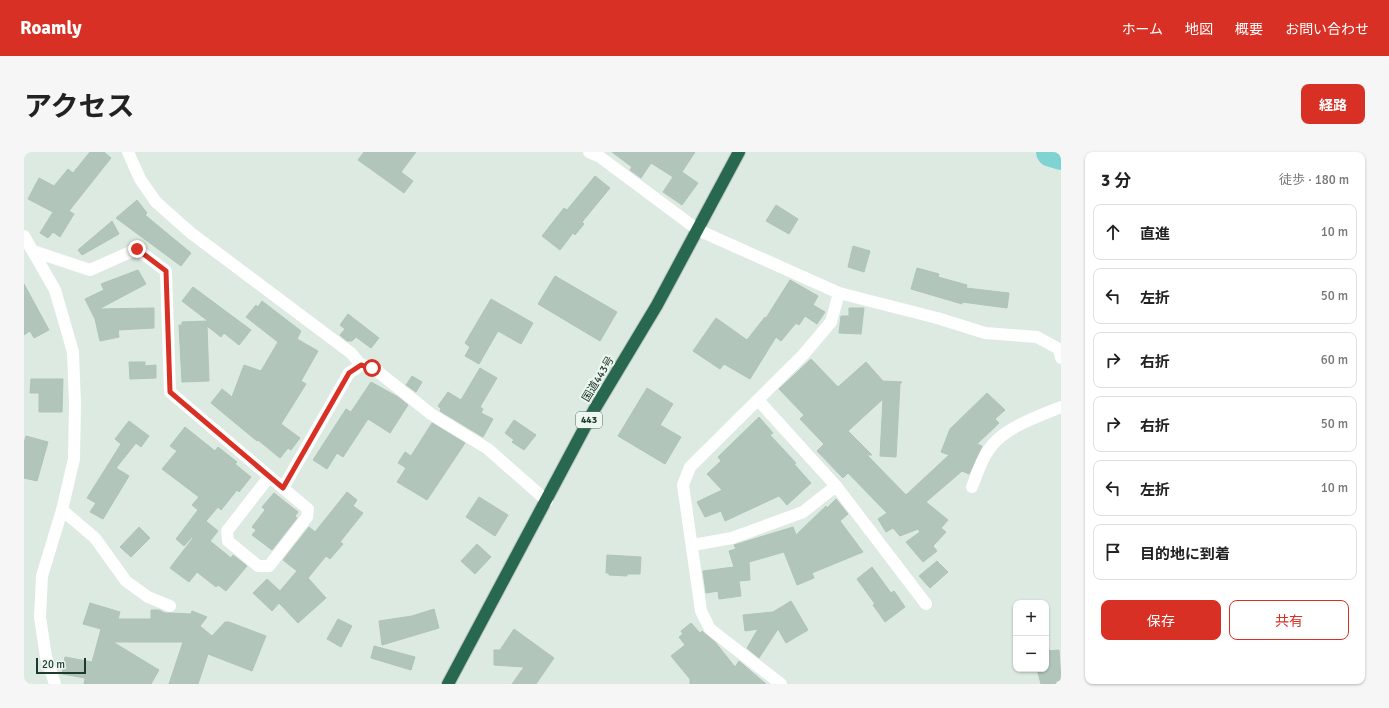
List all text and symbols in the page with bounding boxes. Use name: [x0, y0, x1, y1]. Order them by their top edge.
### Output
text: Roamly: [20, 16, 82, 40]
text: ホーム: [1121, 21, 1163, 38]
text: 地図: [1185, 21, 1213, 38]
text: 概要: [1235, 21, 1263, 38]
text: お問い合わせ: [1285, 21, 1369, 38]
button: 経路: [1301, 84, 1365, 124]
text: アクセス: [24, 90, 135, 124]
text: 3 分: [1101, 170, 1131, 191]
text: 徒歩 · 180 m: [1279, 172, 1349, 188]
icon: ahead: [1102, 221, 1124, 243]
text: 10 m: [1321, 224, 1348, 240]
text: 直進: [1140, 225, 1170, 243]
route end: [128, 240, 146, 258]
icon: left: [1102, 285, 1124, 307]
text: 50 m: [1321, 288, 1348, 304]
text: 左折: [1140, 289, 1170, 307]
icon: right: [1102, 349, 1124, 371]
text: 60 m: [1321, 352, 1348, 368]
text: 右折: [1140, 353, 1170, 371]
street label: 国道443号: [579, 354, 617, 404]
route start: [363, 359, 381, 377]
road number: 443: [576, 412, 602, 428]
icon: right: [1102, 413, 1124, 435]
text: 50 m: [1321, 416, 1348, 432]
text: 右折: [1140, 417, 1170, 435]
icon: left: [1102, 477, 1124, 499]
text: 10 m: [1321, 480, 1348, 496]
text: 左折: [1140, 481, 1170, 499]
icon: arrive: [1102, 541, 1124, 563]
text: 目的地に到着: [1140, 545, 1230, 563]
map controls: [1013, 600, 1049, 672]
button: +: [1013, 600, 1049, 636]
button: 保存: [1101, 600, 1221, 640]
button: 共有: [1229, 600, 1349, 640]
button: −: [1013, 636, 1049, 672]
scale bar: [36, 656, 86, 675]
text: 20 m: [42, 658, 65, 671]

